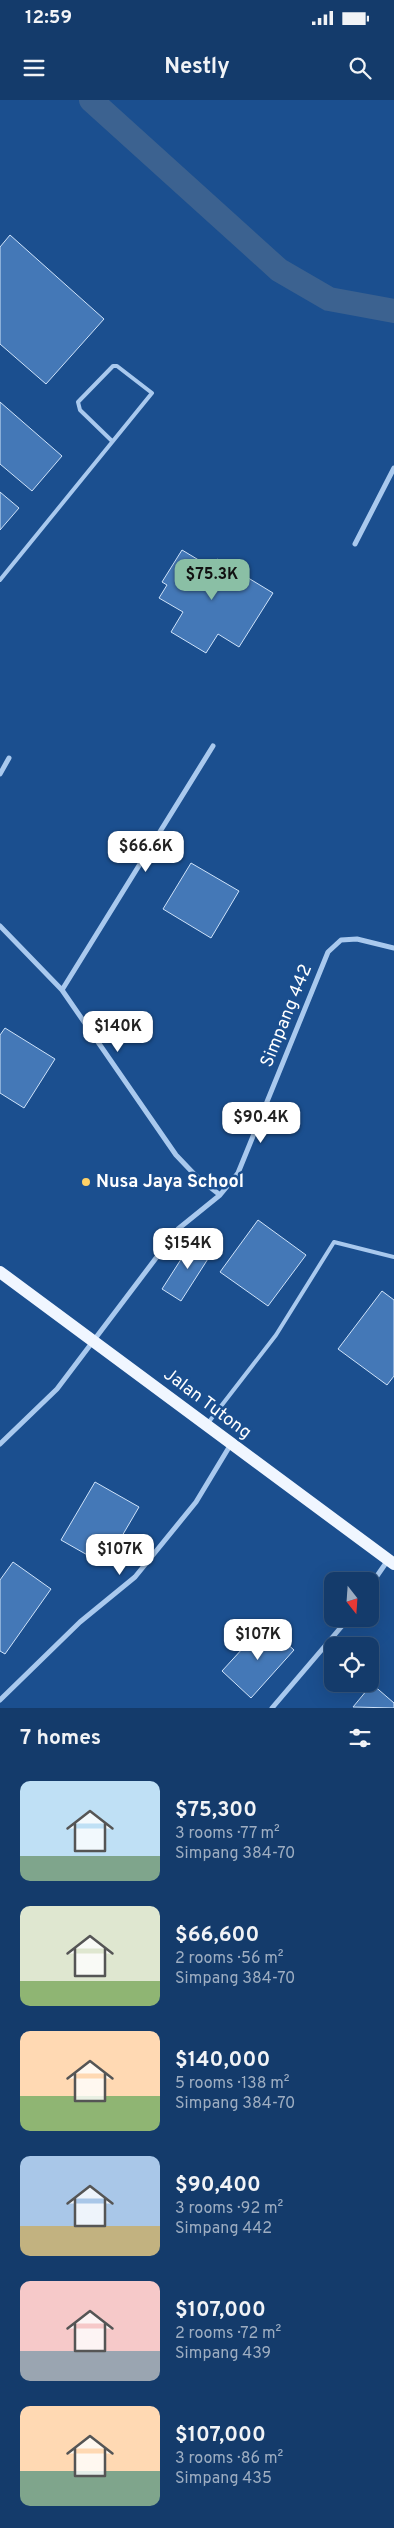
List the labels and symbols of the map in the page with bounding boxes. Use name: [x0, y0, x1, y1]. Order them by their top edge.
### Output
pin: $75.3K: [171, 558, 253, 601]
pin: $66.6K: [105, 830, 187, 873]
street label: Simpang 442: [256, 961, 318, 1071]
pin: $140K: [83, 1010, 153, 1053]
pin: $90.4K: [220, 1102, 302, 1144]
place label: Nusa Jaya School: [96, 1171, 244, 1194]
marker: Nusa Jaya School: [80, 1176, 92, 1188]
pin: $154K: [153, 1228, 223, 1270]
street label: Jalan Tutong: [158, 1363, 256, 1445]
pin: $107K: [85, 1534, 155, 1576]
north arrow: [324, 1572, 379, 1628]
pin: $107K: [223, 1618, 293, 1661]

